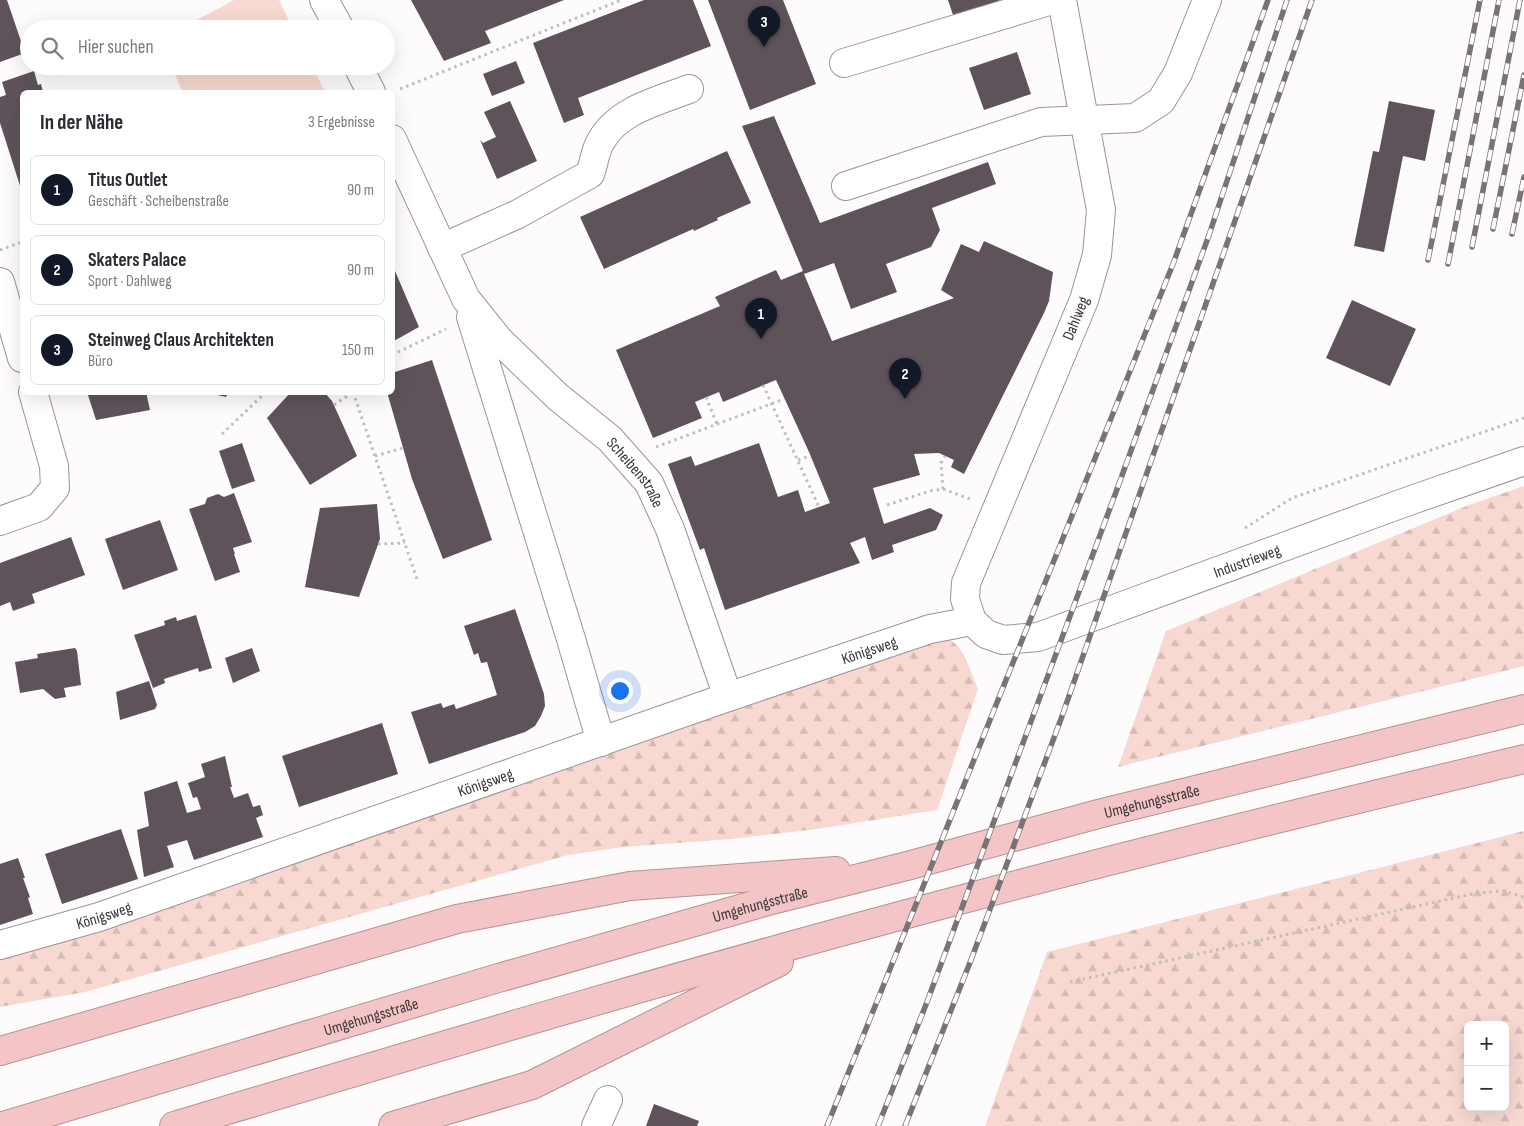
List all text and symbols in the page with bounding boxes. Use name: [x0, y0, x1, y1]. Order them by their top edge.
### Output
pin: 3: [748, 6, 780, 47]
search box: [20, 20, 395, 75]
icon: search: [38, 34, 66, 62]
text: Hier suchen: [78, 36, 154, 59]
text: In der Nähe: [40, 110, 123, 135]
text: 3 Ergebnisse: [308, 113, 375, 132]
text: Titus Outlet: [88, 169, 168, 192]
text: 1: [54, 181, 60, 200]
text: 90 m: [347, 181, 374, 200]
text: Geschäft · Scheibenstraße: [88, 192, 229, 211]
text: Skaters Palace: [88, 249, 186, 272]
text: 2: [53, 261, 61, 280]
text: 90 m: [347, 261, 374, 280]
text: Sport · Dahlweg: [88, 272, 172, 291]
street label: Dahlweg: [1059, 294, 1094, 343]
pin: 1: [745, 298, 777, 339]
text: Steinweg Claus Architekten: [88, 329, 274, 352]
text: 3: [53, 341, 61, 360]
text: 150 m: [342, 341, 374, 360]
text: Büro: [88, 352, 113, 371]
pin: 2: [889, 358, 921, 399]
street label: Scheibenstraße: [602, 434, 667, 511]
street label: Industrieweg: [1211, 541, 1283, 583]
street label: Königsweg: [839, 633, 900, 669]
your location: [607, 678, 633, 704]
street label: Königsweg: [455, 765, 516, 802]
street label: Umgehungsstraße: [1102, 781, 1202, 823]
street label: Umgehungsstraße: [711, 883, 810, 927]
street label: Königsweg: [74, 898, 135, 934]
street label: Umgehungsstraße: [322, 994, 421, 1041]
map controls: [1464, 1021, 1509, 1111]
button: +: [1464, 1021, 1509, 1066]
button: −: [1464, 1066, 1509, 1111]

